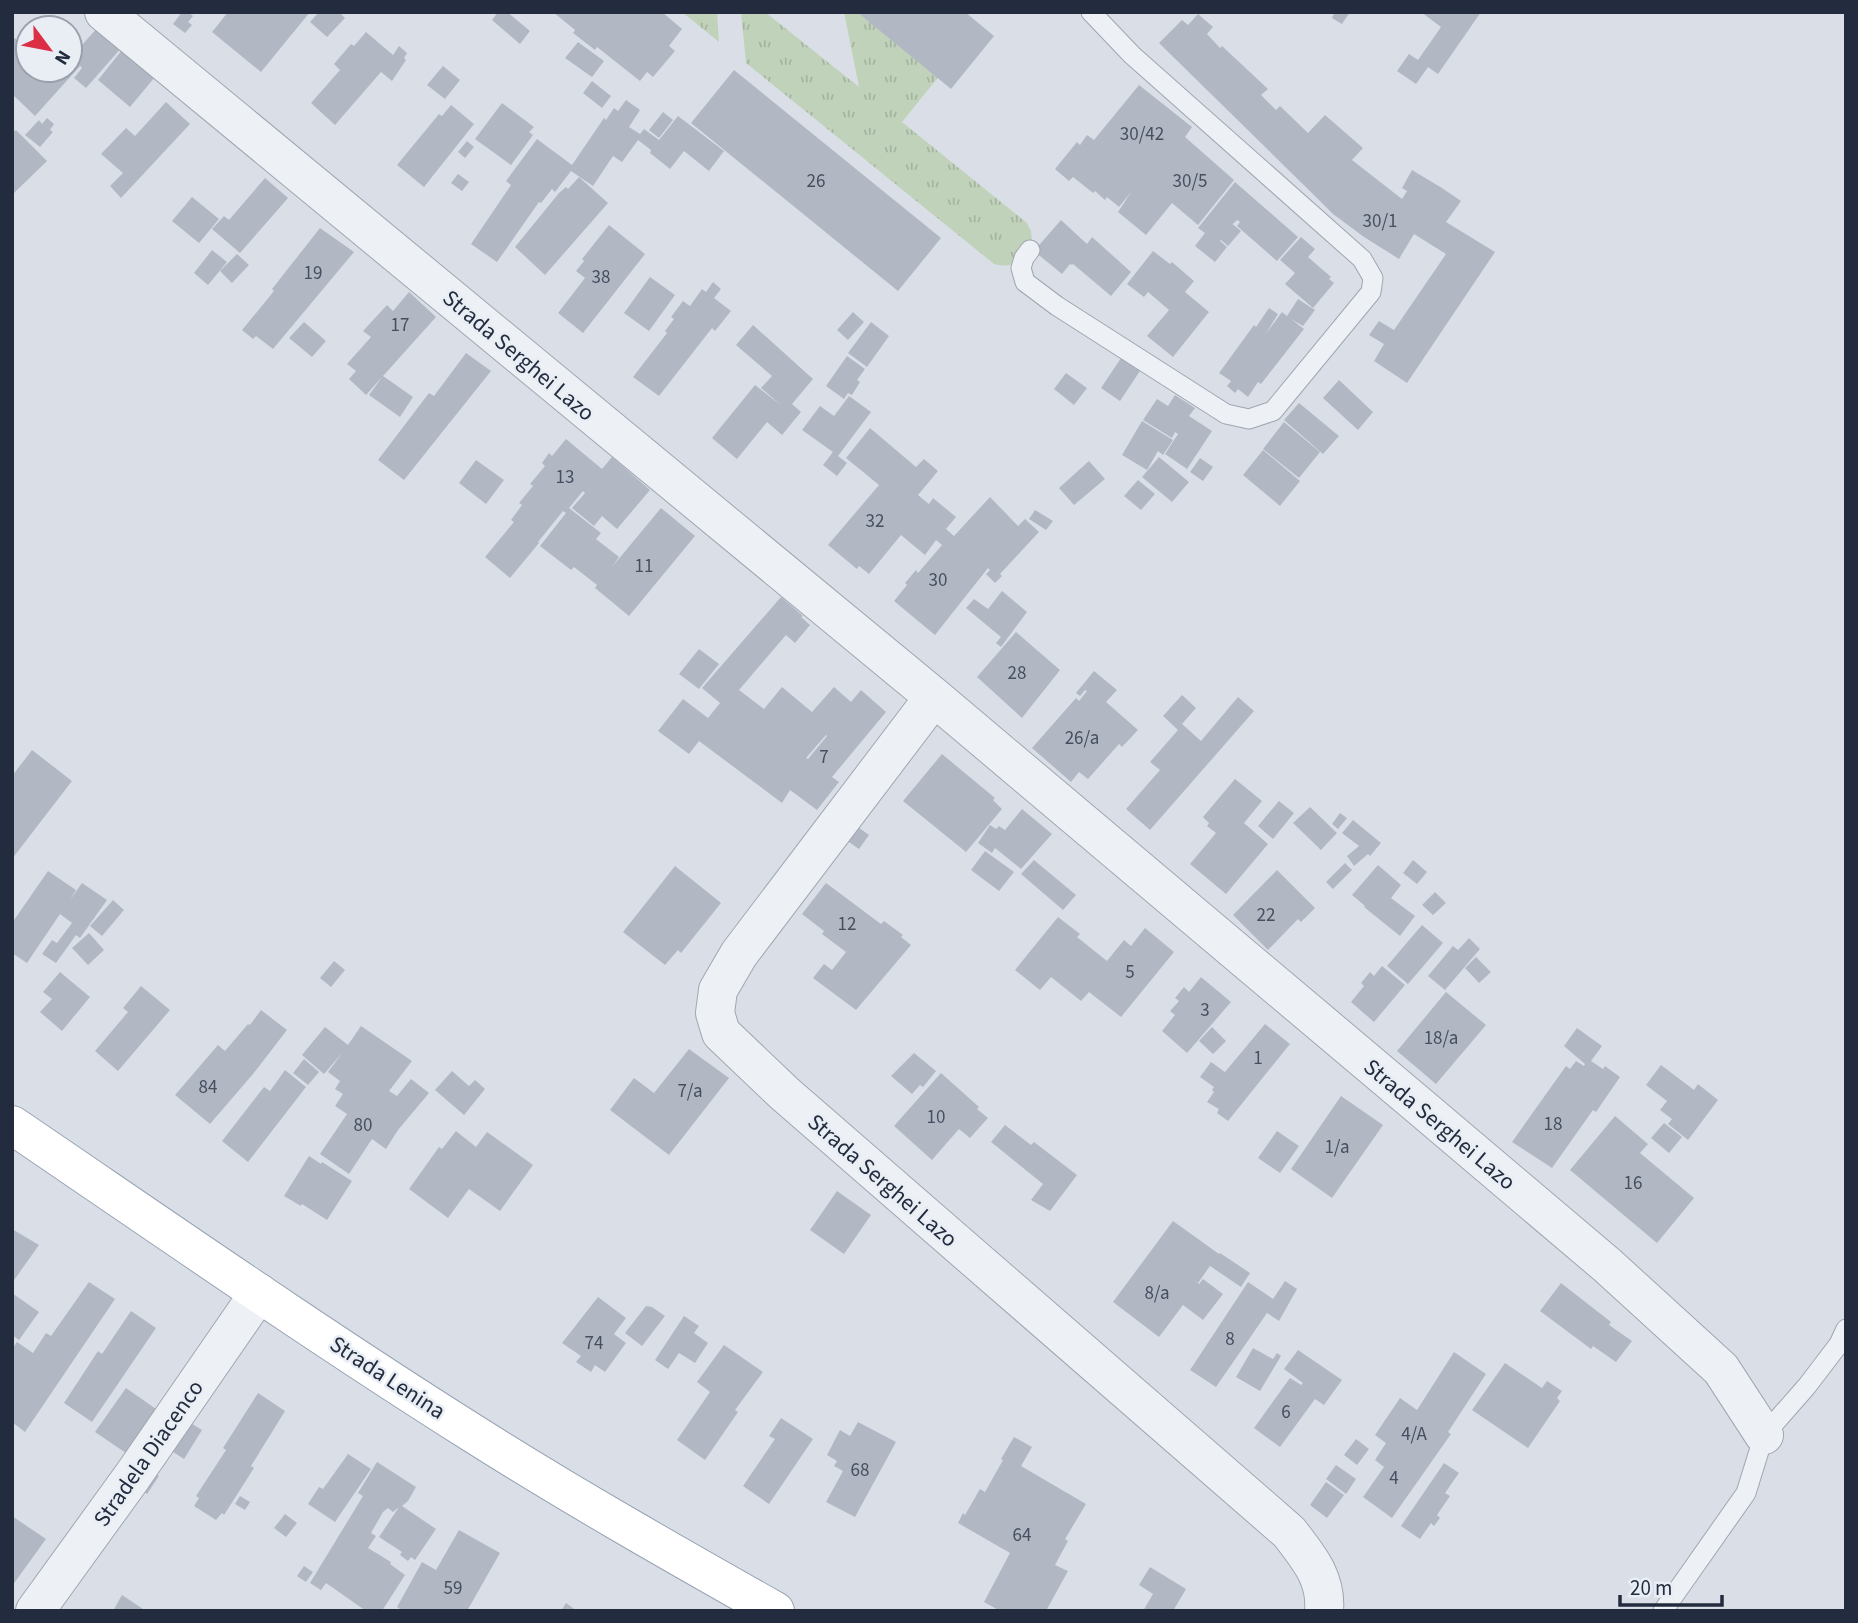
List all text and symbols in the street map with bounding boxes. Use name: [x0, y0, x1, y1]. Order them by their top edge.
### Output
north arrow: [14, 14, 84, 84]
text: N: [47, 45, 77, 70]
house number: 30/42: [1120, 121, 1164, 148]
house number: 26: [807, 168, 825, 195]
house number: 30/5: [1173, 168, 1207, 195]
house number: 30/1: [1363, 208, 1397, 235]
house number: 19: [304, 260, 322, 287]
house number: 38: [592, 264, 610, 291]
street label: Strada Serghei Lazo: [435, 282, 602, 429]
house number: 17: [391, 312, 409, 339]
house number: 13: [556, 464, 574, 491]
house number: 32: [866, 508, 884, 535]
house number: 11: [635, 553, 653, 580]
house number: 30: [929, 567, 947, 594]
house number: 28: [1008, 660, 1026, 687]
house number: 26/a: [1065, 725, 1099, 752]
house number: 7: [819, 744, 829, 771]
house number: 22: [1257, 902, 1275, 929]
house number: 12: [838, 911, 856, 938]
house number: 5: [1125, 959, 1135, 986]
house number: 3: [1200, 997, 1210, 1024]
house number: 18/a: [1424, 1025, 1458, 1052]
house number: 1: [1253, 1045, 1263, 1072]
street label: Strada Serghei Lazo: [1356, 1051, 1523, 1198]
house number: 84: [199, 1074, 217, 1101]
house number: 7/a: [677, 1078, 703, 1105]
house number: 10: [927, 1104, 945, 1131]
street label: Strada Serghei Lazo: [800, 1106, 965, 1255]
house number: 18: [1544, 1111, 1562, 1138]
house number: 80: [354, 1112, 372, 1139]
house number: 1/a: [1324, 1134, 1350, 1161]
house number: 16: [1624, 1170, 1642, 1197]
house number: 8/a: [1144, 1280, 1170, 1307]
house number: 8: [1225, 1326, 1235, 1353]
street label: Strada Lenina: [323, 1328, 452, 1427]
house number: 74: [585, 1330, 603, 1357]
street label: Stradela Diacenco: [85, 1373, 211, 1533]
house number: 6: [1281, 1399, 1291, 1426]
house number: 4/A: [1401, 1421, 1428, 1448]
house number: 68: [851, 1457, 869, 1484]
house number: 4: [1389, 1465, 1399, 1492]
house number: 64: [1013, 1522, 1031, 1549]
scale bar: [1620, 1564, 1722, 1608]
text: 20 m: [1630, 1573, 1672, 1603]
house number: 59: [444, 1575, 462, 1602]

